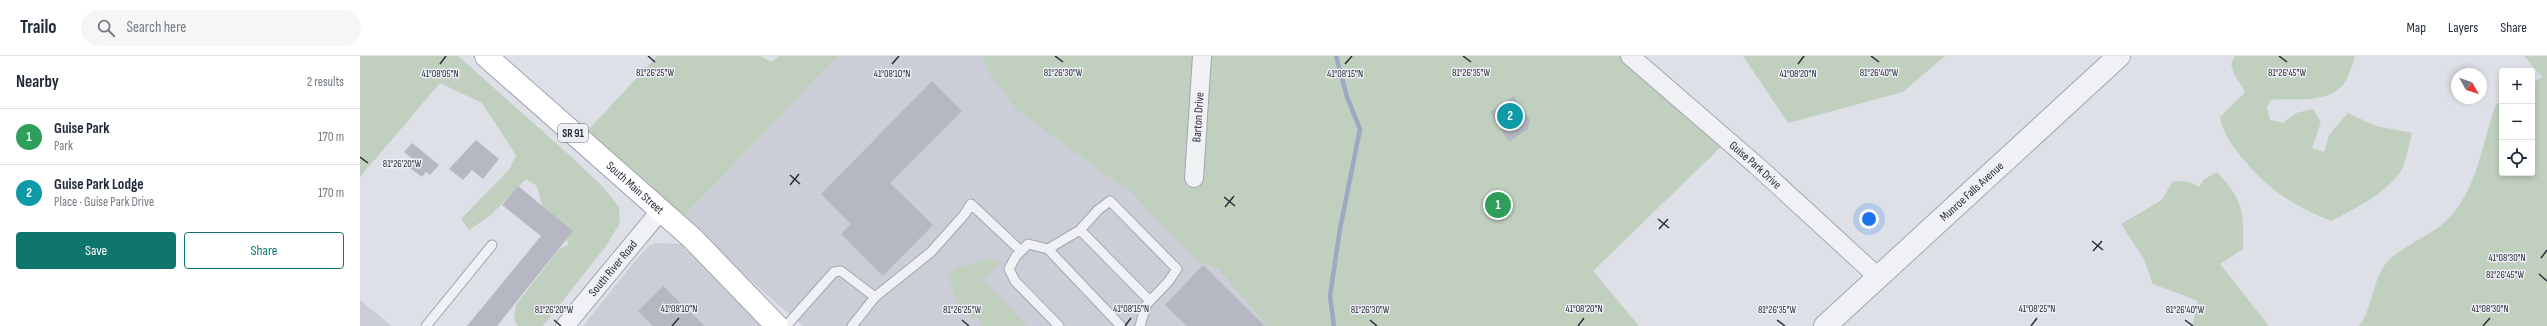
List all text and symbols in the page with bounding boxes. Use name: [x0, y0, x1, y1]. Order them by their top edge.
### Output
search box: [81, 10, 361, 46]
text: Trailo: [20, 16, 57, 39]
icon: search: [95, 17, 117, 39]
text: Search here: [127, 18, 186, 37]
text: Map: [2406, 19, 2426, 36]
text: Layers: [2448, 19, 2478, 36]
text: Share: [2500, 19, 2527, 36]
text: 81°26'25"W: [636, 67, 675, 79]
text: 81°26'30"W: [1044, 67, 1083, 79]
text: 81°26'35"W: [1452, 67, 1491, 79]
text: 81°26'40"W: [1860, 67, 1899, 79]
text: 81°26'45"W: [2268, 67, 2307, 79]
text: 41°08'05"N: [421, 68, 459, 80]
text: 41°08'10"N: [874, 68, 910, 80]
text: 41°08'15"N: [1327, 68, 1363, 80]
text: 41°08'20"N: [1779, 68, 1817, 80]
north arrow: [2451, 68, 2487, 104]
map controls: [2499, 68, 2535, 176]
button: +: [2499, 68, 2535, 104]
text: Nearby: [16, 72, 59, 92]
text: 2 results: [307, 74, 344, 90]
street label: Barton Drive: [1189, 91, 1208, 143]
pin: 2: [1497, 101, 1523, 131]
button: −: [2499, 104, 2535, 140]
text: Guise Park: [54, 119, 110, 138]
road number: SR 91: [558, 124, 588, 142]
text: 1: [26, 129, 32, 145]
text: 170 m: [318, 129, 344, 145]
text: Park: [54, 138, 73, 154]
street label: Guise Park Drive: [1726, 138, 1784, 193]
button: locate: [2499, 140, 2535, 176]
text: 81°26'20"W: [383, 158, 422, 170]
street label: South Main Street: [603, 159, 667, 218]
street label: Munroe Falls Avenue: [1937, 159, 2007, 225]
text: Guise Park Lodge: [54, 175, 144, 194]
text: 2: [26, 185, 32, 201]
text: 170 m: [318, 185, 344, 201]
pin: 1: [1485, 190, 1511, 220]
text: Place · Guise Park Drive: [54, 194, 154, 210]
your location: [1859, 209, 1879, 229]
button: Save: [16, 232, 176, 269]
button: Share: [184, 232, 344, 269]
street label: South River Road: [586, 237, 641, 300]
text: 41°08'30"N: [2488, 252, 2526, 264]
text: 81°26'45"W: [2486, 269, 2525, 281]
text: 41°08'10"N: [661, 303, 697, 315]
text: 41°08'15"N: [1113, 303, 1149, 315]
text: 41°08'20"N: [1565, 303, 1603, 315]
text: 41°08'25"N: [2019, 303, 2055, 315]
text: 41°08'30"N: [2471, 303, 2509, 315]
text: 81°26'20"W: [535, 304, 574, 316]
text: 81°26'25"W: [943, 304, 982, 316]
text: 81°26'30"W: [1351, 304, 1390, 316]
text: 81°26'35"W: [1758, 304, 1797, 316]
text: 81°26'40"W: [2166, 304, 2205, 316]

